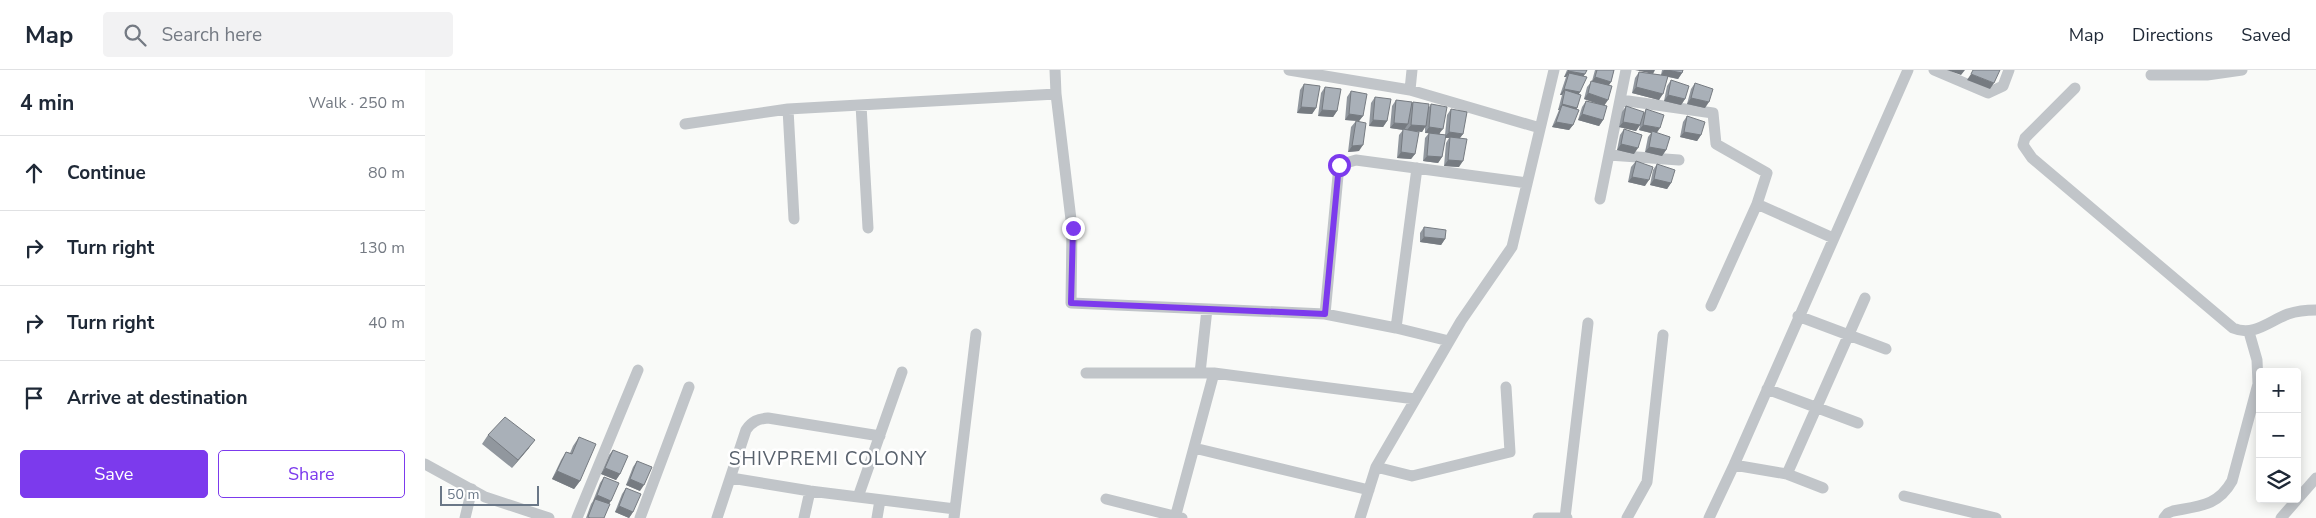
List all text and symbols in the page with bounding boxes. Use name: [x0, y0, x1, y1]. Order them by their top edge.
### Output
search box: [103, 12, 453, 57]
text: Map: [25, 19, 73, 51]
icon: search: [121, 21, 149, 49]
text: Search here: [161, 22, 262, 48]
text: Map: [2069, 23, 2104, 47]
text: Directions: [2132, 23, 2213, 47]
text: Saved: [2241, 23, 2291, 47]
text: 4 min: [20, 89, 74, 117]
text: Walk · 250 m: [309, 92, 405, 114]
route start: [1328, 154, 1351, 177]
icon: ahead: [20, 159, 48, 187]
text: Continue: [67, 160, 146, 186]
text: 80 m: [368, 162, 405, 184]
route end: [1062, 217, 1085, 240]
icon: right: [20, 234, 48, 262]
text: Turn right: [67, 235, 154, 261]
text: 130 m: [358, 237, 405, 259]
icon: right: [20, 309, 48, 337]
text: Turn right: [67, 310, 154, 336]
text: 40 m: [368, 312, 405, 334]
map controls: [2256, 368, 2301, 503]
button: +: [2256, 368, 2301, 413]
icon: arrive: [20, 384, 48, 412]
text: Arrive at destination: [67, 385, 248, 411]
button: −: [2256, 413, 2301, 458]
district label: SHIVPREMI COLONY: [729, 446, 927, 472]
button: Save: [20, 450, 208, 498]
button: Share: [218, 450, 405, 498]
button: layers: [2256, 458, 2301, 503]
scale bar: [440, 483, 539, 506]
text: 50 m: [447, 485, 479, 504]

